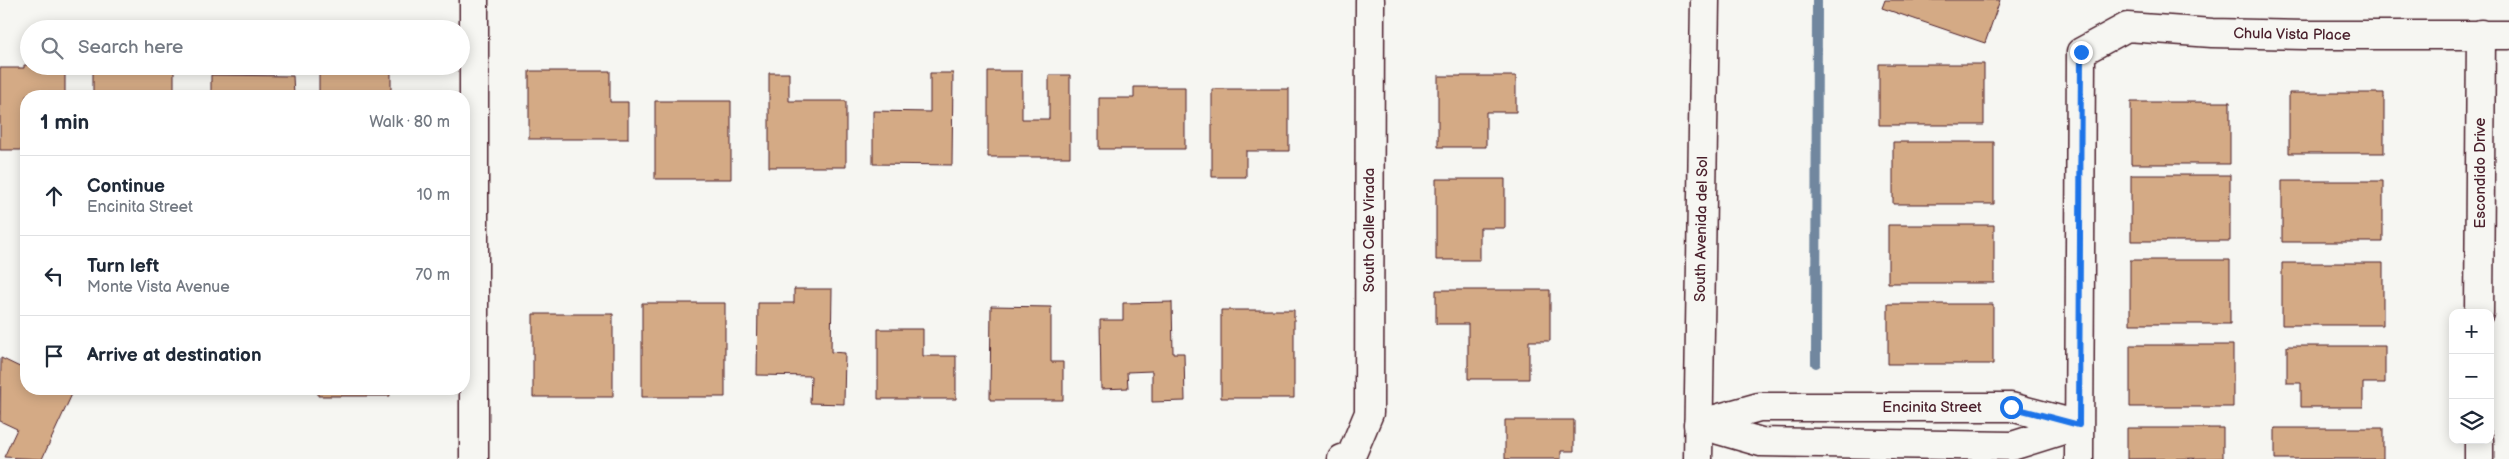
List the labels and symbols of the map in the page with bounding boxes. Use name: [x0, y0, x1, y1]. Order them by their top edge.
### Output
street label: Chula Vista Place: [2233, 24, 2351, 45]
route end: [2070, 41, 2093, 64]
street label: Escondido Drive: [2471, 117, 2490, 228]
street label: South Avenida del Sol: [1691, 156, 1712, 302]
street label: South Calle Virada: [1360, 168, 1379, 292]
route start: [2000, 396, 2023, 419]
street label: Encinita Street: [1882, 398, 1982, 417]

